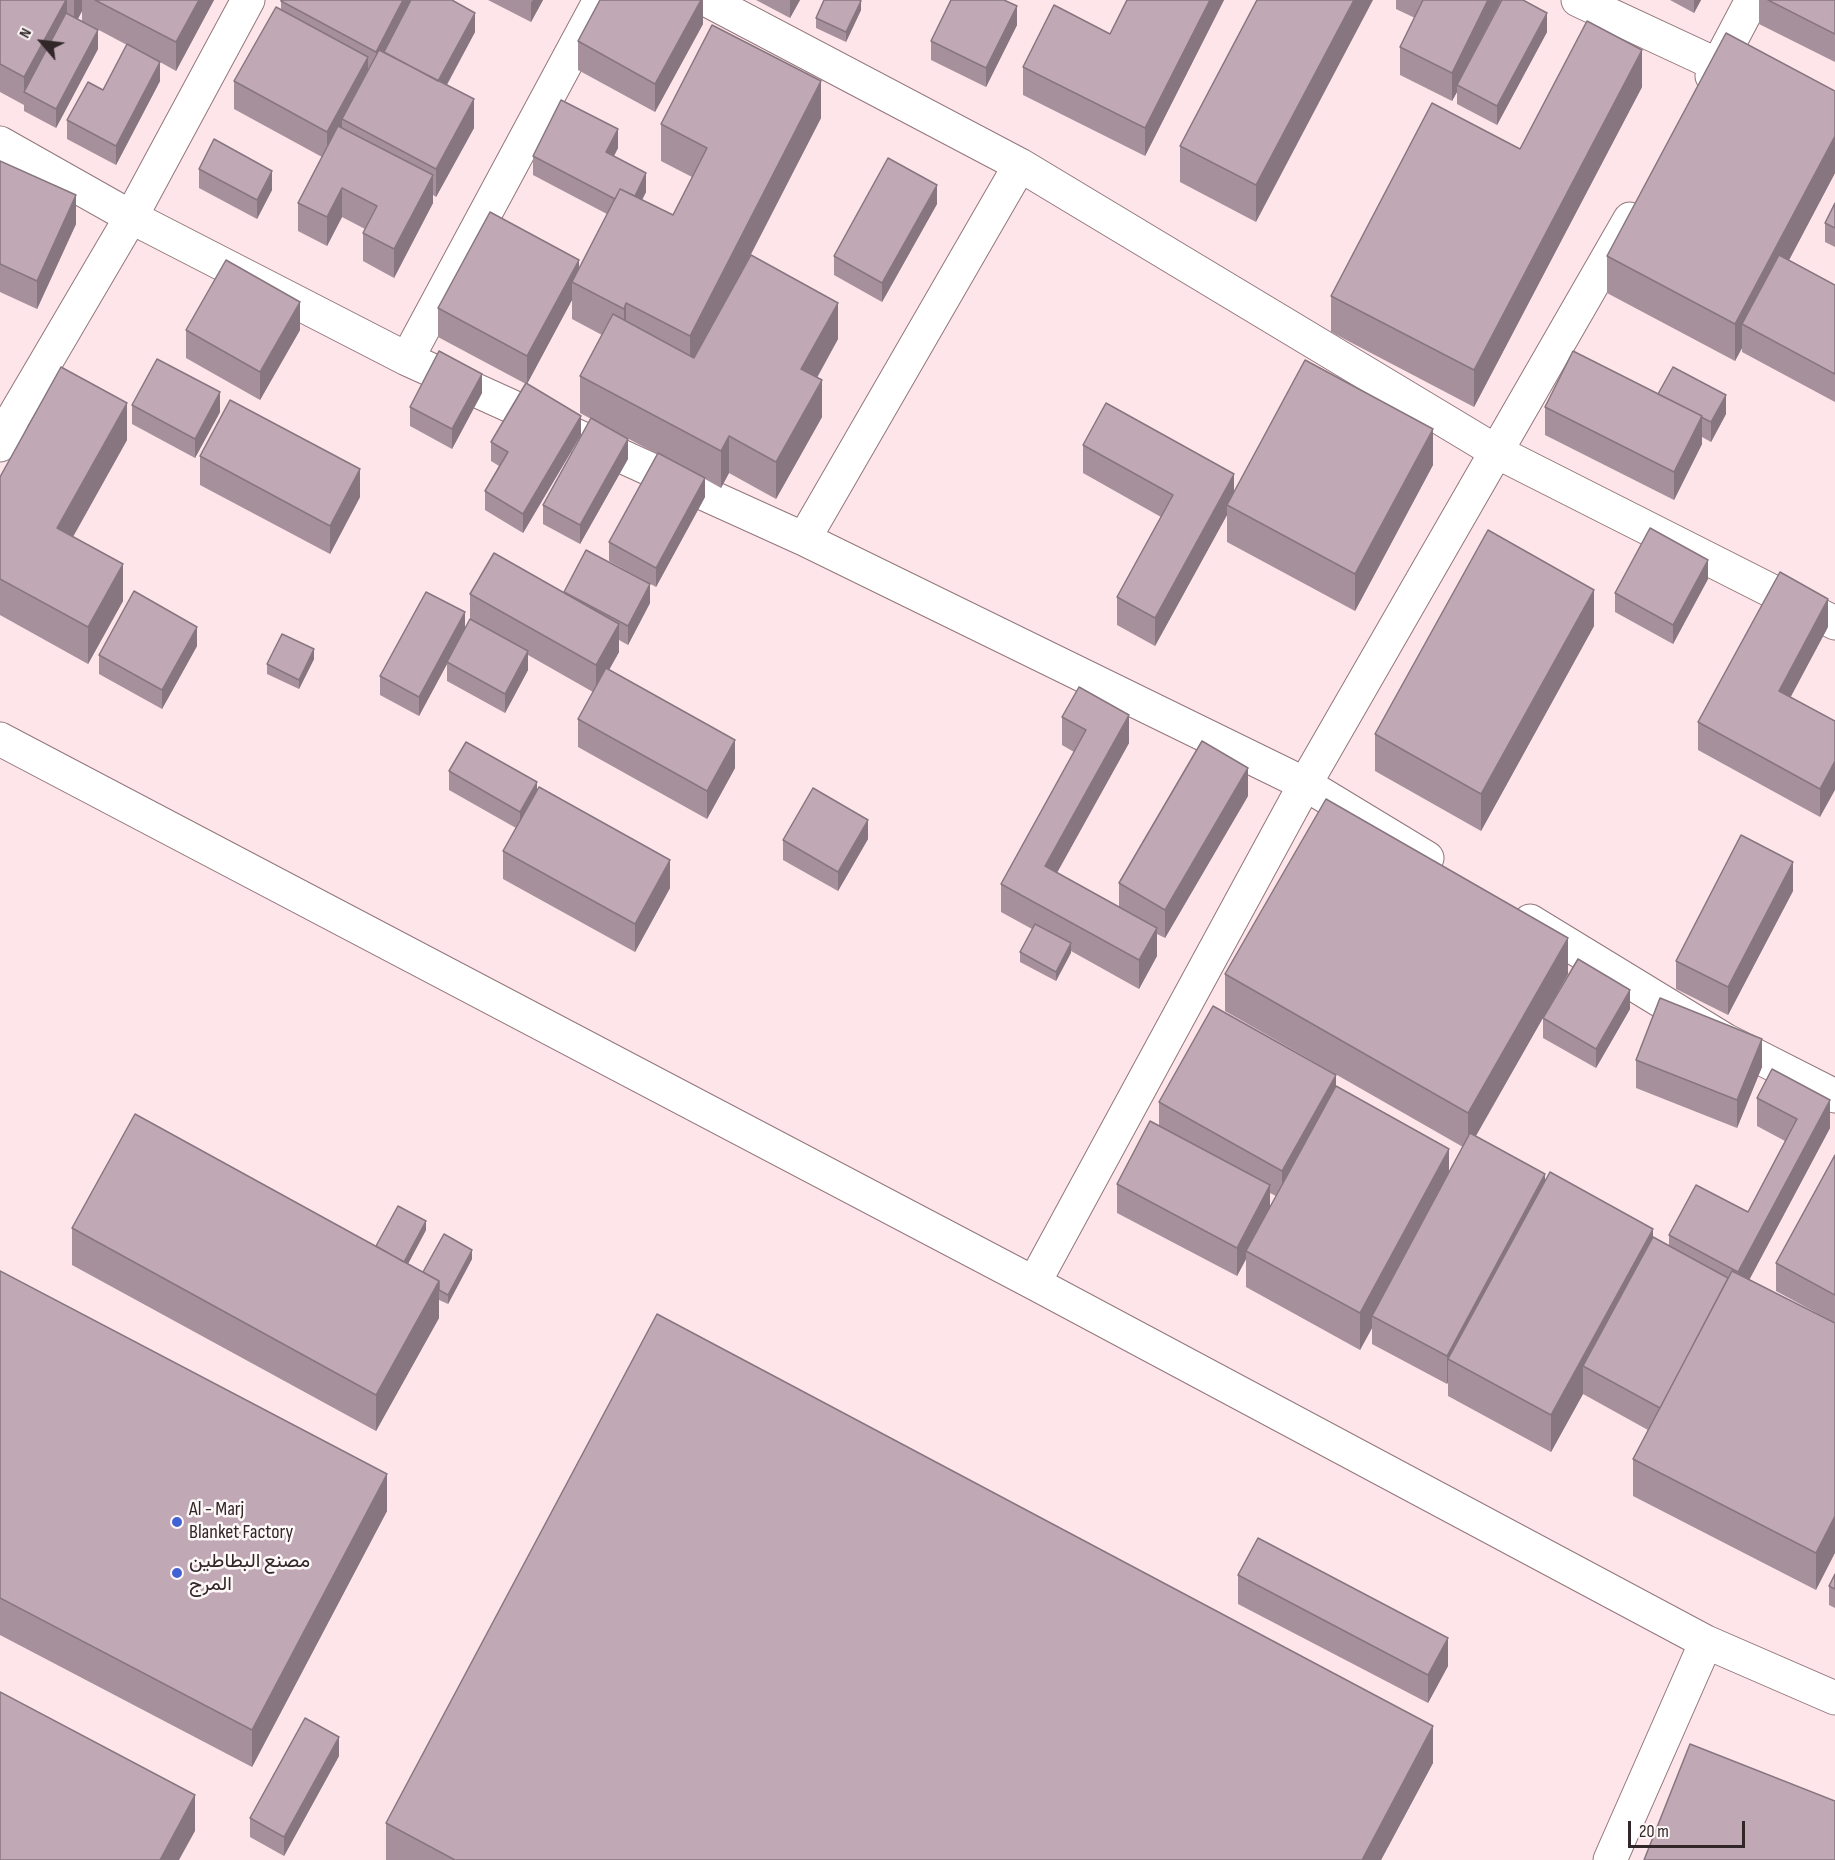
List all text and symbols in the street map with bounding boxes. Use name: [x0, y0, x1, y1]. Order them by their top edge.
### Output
north arrow: [12, 12, 72, 72]
text: N: [15, 25, 36, 42]
place label: Al - Marj Blanket Factory: [189, 1498, 293, 1545]
marker: Al - Marj Blanket Factory: [170, 1515, 184, 1529]
place label: مصنع البطاطين المرج: [189, 1550, 310, 1597]
marker: مصنع البطاطين المرج: [170, 1566, 184, 1580]
scale bar: [1631, 1809, 1748, 1847]
text: 20 m: [1639, 1821, 1669, 1842]

